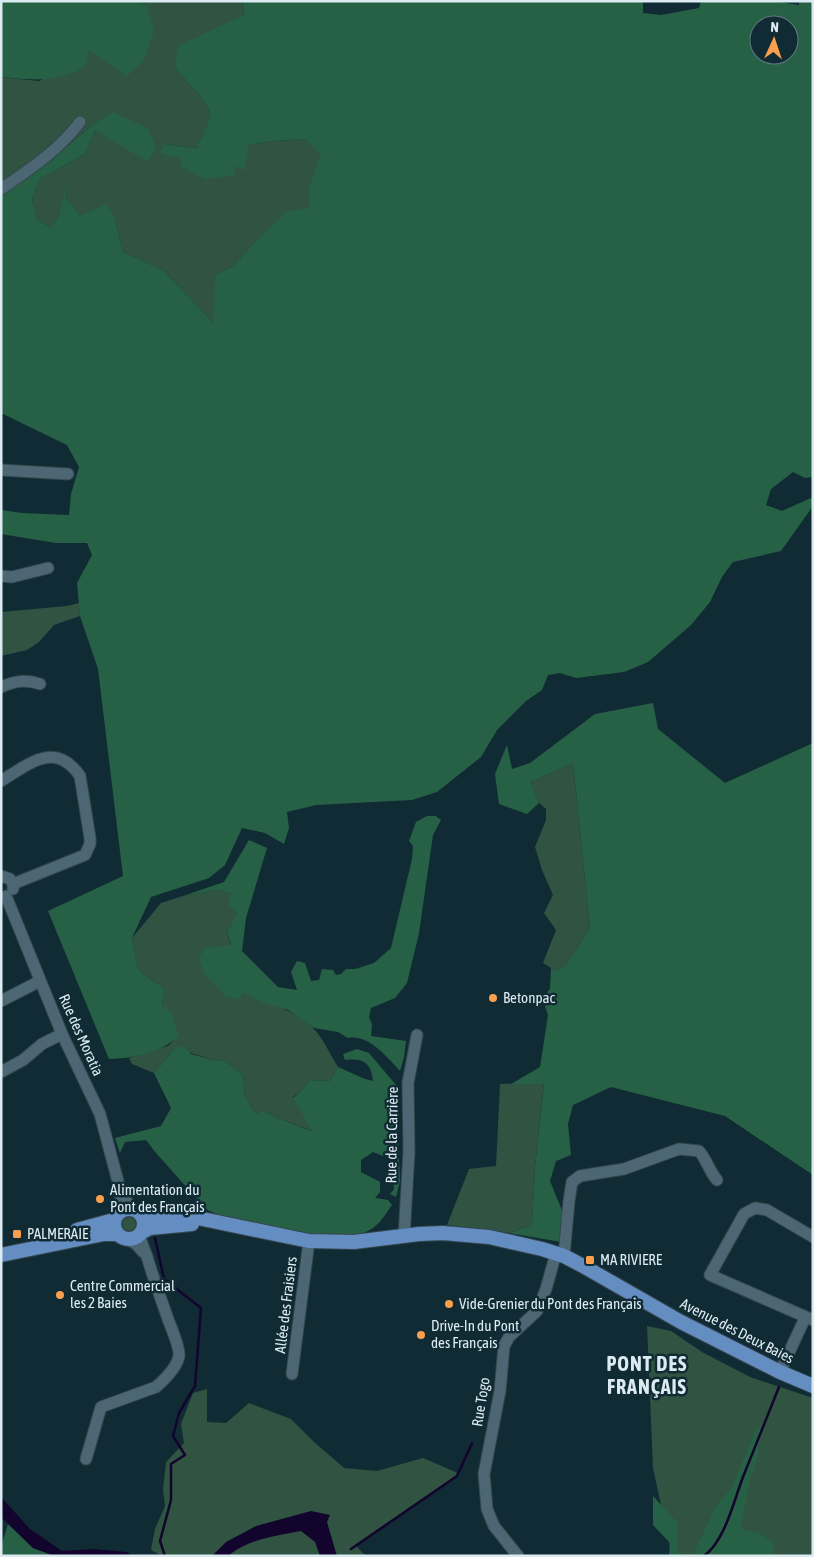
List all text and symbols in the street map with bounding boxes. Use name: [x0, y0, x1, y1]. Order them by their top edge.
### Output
north arrow: [749, 15, 799, 65]
text: N: [770, 19, 779, 35]
place label: Betonpac: [503, 989, 556, 1006]
street label: Rue des Moratia: [56, 991, 107, 1078]
marker: Betonpac: [487, 992, 499, 1004]
street label: Rue de la Carrière: [382, 1086, 401, 1183]
place label: Alimentation du Pont des Français: [110, 1181, 205, 1215]
marker: Alimentation du Pont des Français: [94, 1193, 106, 1205]
place label: PALMERAIE: [27, 1225, 89, 1242]
marker: PALMERAIE: [11, 1228, 23, 1240]
place label: MA RIVIERE: [600, 1251, 663, 1268]
marker: MA RIVIERE: [584, 1254, 596, 1266]
street label: Allée des Fraisiers: [271, 1255, 300, 1354]
place label: Centre Commercial les 2 Baies: [70, 1277, 175, 1311]
marker: Centre Commercial les 2 Baies: [54, 1289, 66, 1301]
place label: Vide-Grenier du Pont des Français: [459, 1295, 642, 1312]
street label: Avenue des Deux Baies: [678, 1295, 797, 1367]
marker: Vide-Grenier du Pont des Français: [443, 1298, 455, 1310]
place label: Drive-In du Pont des Français: [431, 1317, 519, 1351]
marker: Drive-In du Pont des Français: [415, 1329, 427, 1341]
district label: PONT DES FRANÇAIS: [607, 1352, 687, 1398]
street label: Rue Togo: [468, 1376, 493, 1428]

